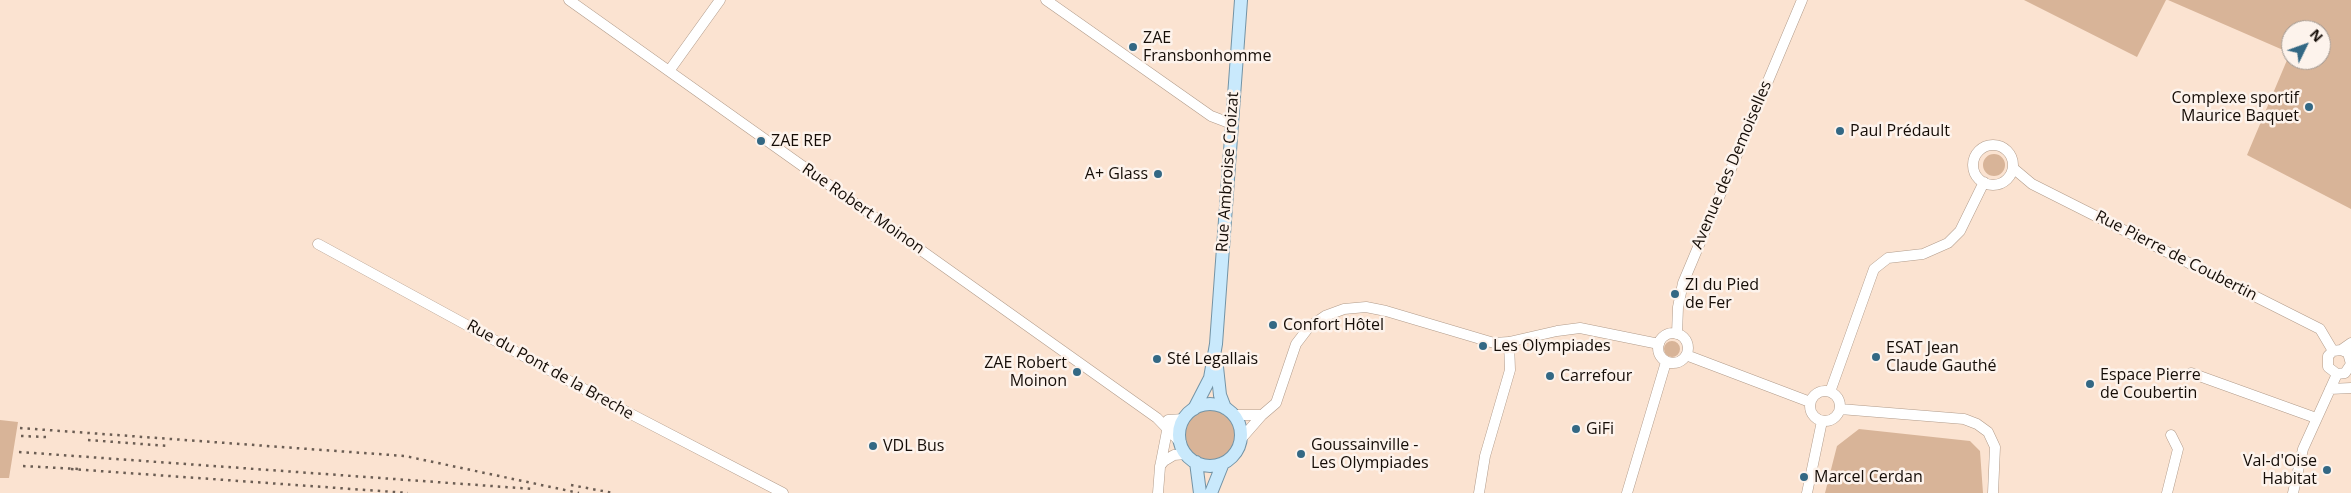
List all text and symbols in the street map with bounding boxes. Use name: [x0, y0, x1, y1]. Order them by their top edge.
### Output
north arrow: [2281, 20, 2331, 70]
text: N: [2306, 25, 2328, 46]
place label: ZAE Fransbonhomme: [1143, 28, 1271, 66]
marker: ZAE Fransbonhomme: [1127, 41, 1139, 53]
street label: Avenue des Demoiselles: [1688, 78, 1776, 252]
place label: Complexe sportif Maurice Baquet: [2171, 88, 2299, 126]
street label: Rue Ambroise Croizat: [1213, 91, 1243, 253]
marker: Complexe sportif Maurice Baquet: [2303, 101, 2315, 113]
place label: Paul Prédault: [1850, 121, 1950, 141]
marker: Paul Prédault: [1834, 125, 1846, 137]
place label: ZAE REP: [771, 131, 832, 151]
marker: ZAE REP: [755, 135, 767, 147]
street label: Rue Robert Moinon: [798, 160, 928, 258]
place label: A+ Glass: [1085, 164, 1148, 184]
marker: A+ Glass: [1152, 168, 1164, 180]
street label: Rue Pierre de Coubertin: [2092, 207, 2260, 305]
place label: ZI du Pied de Fer: [1685, 275, 1759, 313]
marker: ZI du Pied de Fer: [1669, 288, 1681, 300]
place label: Confort Hôtel: [1283, 315, 1384, 335]
street label: Rue du Pont de la Breche: [463, 316, 637, 424]
marker: Confort Hôtel: [1267, 319, 1279, 331]
place label: Les Olympiades: [1493, 336, 1611, 356]
place label: ESAT Jean Claude Gauthé: [1886, 338, 1997, 376]
marker: Les Olympiades: [1477, 340, 1489, 352]
place label: Sté Legallais: [1167, 349, 1258, 369]
marker: ESAT Jean Claude Gauthé: [1870, 351, 1882, 363]
place label: ZAE Robert Moinon: [984, 353, 1067, 391]
marker: Sté Legallais: [1151, 353, 1163, 365]
place label: Espace Pierre de Coubertin: [2100, 365, 2201, 403]
marker: ZAE Robert Moinon: [1071, 366, 1083, 378]
place label: Carrefour: [1560, 366, 1632, 386]
marker: Carrefour: [1544, 370, 1556, 382]
marker: Espace Pierre de Coubertin: [2084, 378, 2096, 390]
place label: GiFi: [1586, 419, 1614, 439]
marker: GiFi: [1570, 423, 1582, 435]
place label: Goussainville - Les Olympiades: [1311, 435, 1429, 473]
place label: VDL Bus: [883, 436, 944, 456]
marker: VDL Bus: [867, 440, 879, 452]
marker: Goussainville - Les Olympiades: [1295, 448, 1307, 460]
place label: Val-d'Oise Habitat: [2243, 451, 2317, 489]
marker: Val-d'Oise Habitat: [2321, 464, 2333, 476]
place label: Marcel Cerdan: [1814, 467, 1923, 487]
marker: Marcel Cerdan: [1798, 471, 1810, 483]

